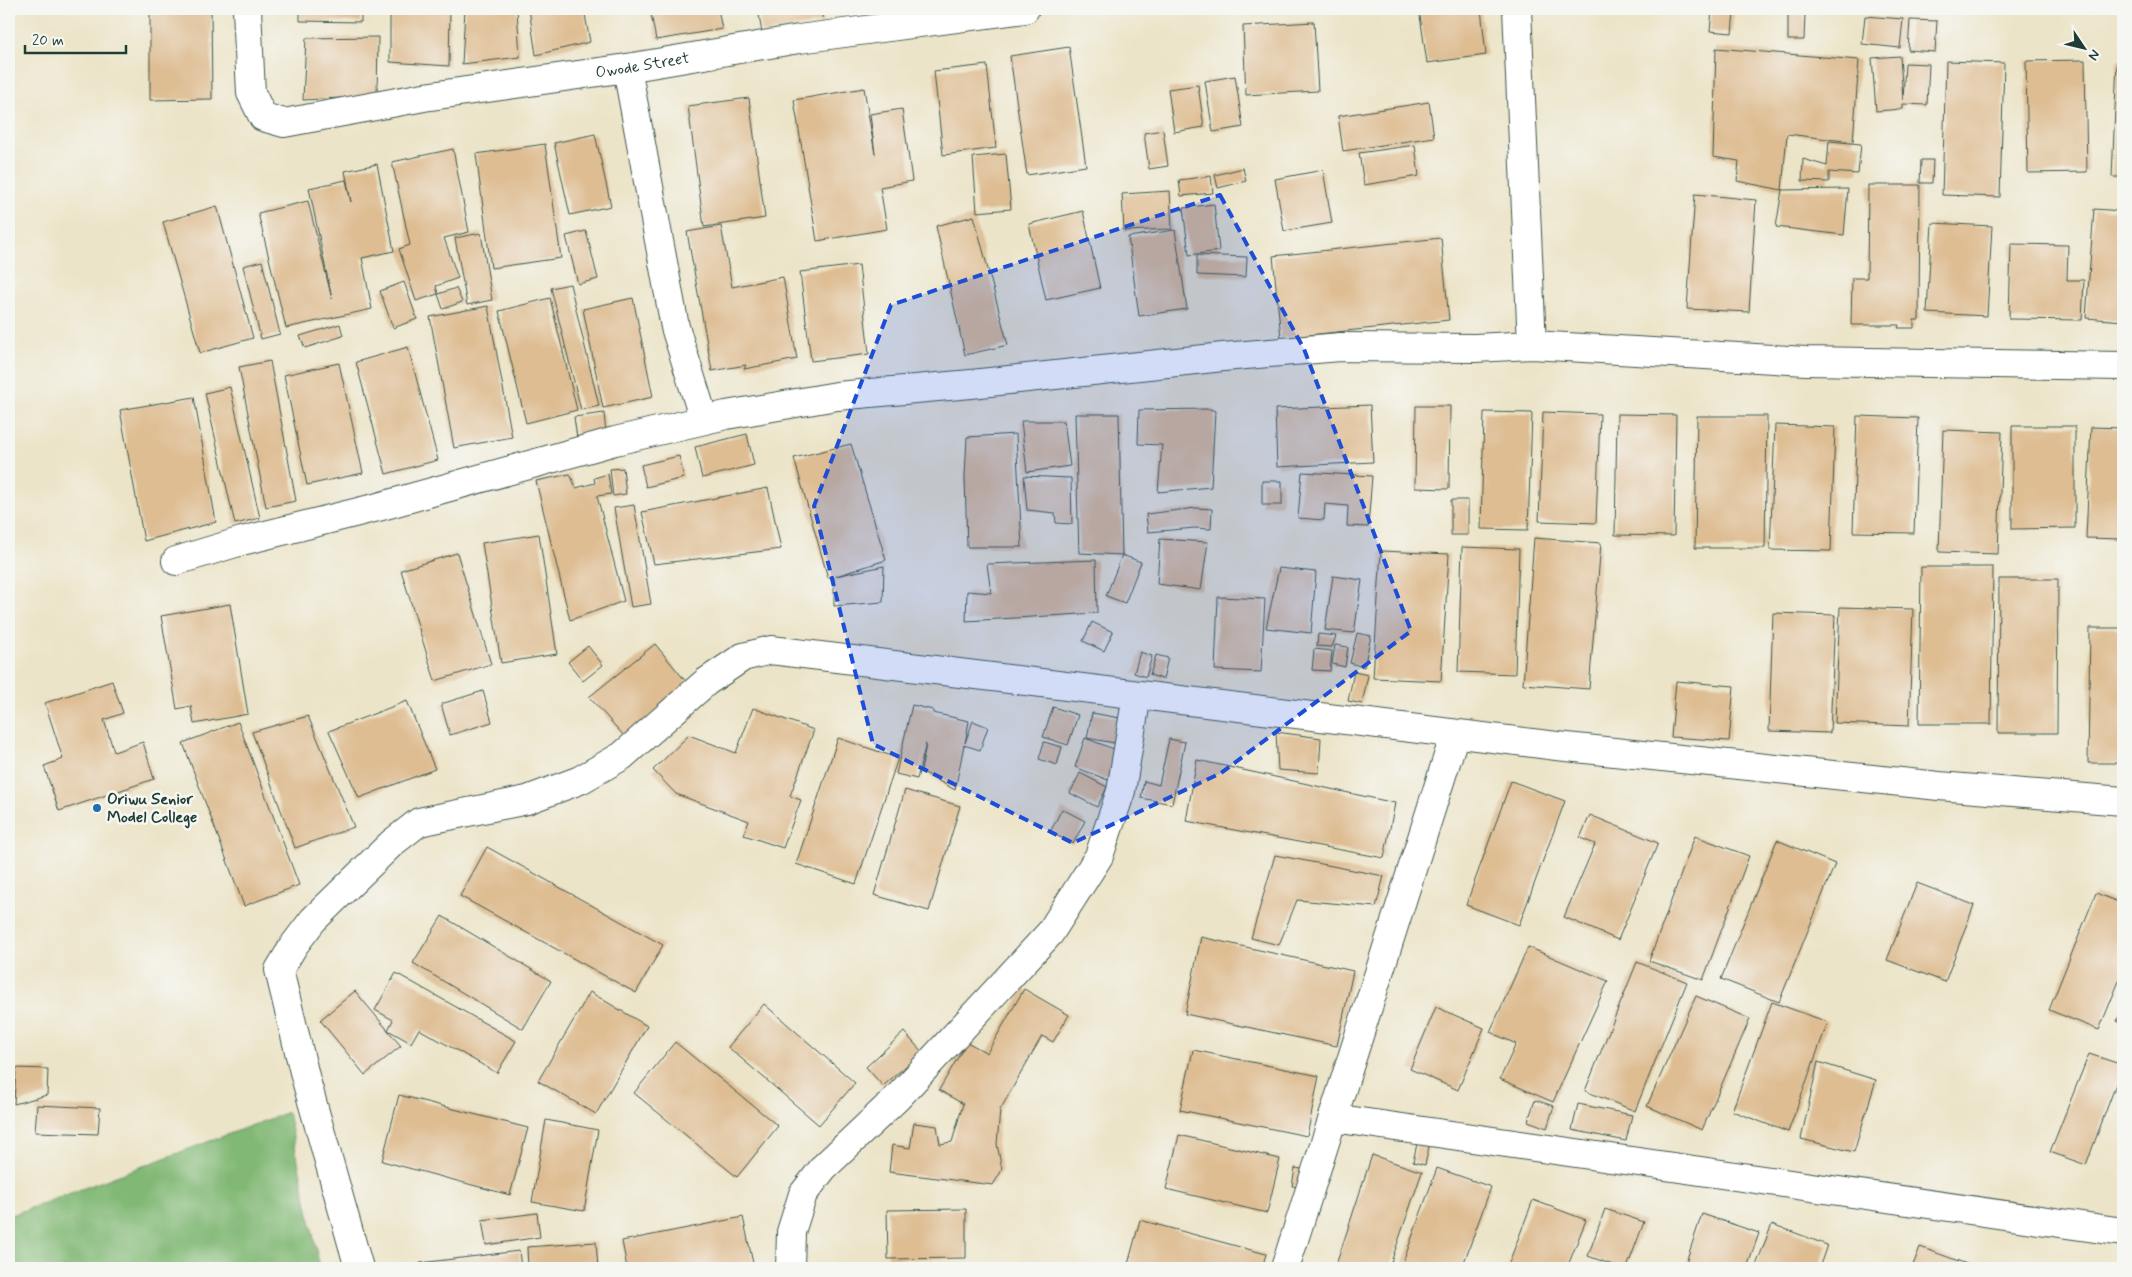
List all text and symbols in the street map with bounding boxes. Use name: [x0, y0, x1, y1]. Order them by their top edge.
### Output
scale bar: [25, 22, 126, 54]
north arrow: [2060, 22, 2110, 72]
text: 20 m: [32, 31, 64, 51]
text: N: [2084, 46, 2104, 64]
street label: Owode Street: [594, 47, 692, 83]
place label: Oriwu Senior Model College: [107, 789, 197, 829]
marker: Oriwu Senior Model College: [91, 802, 103, 814]

